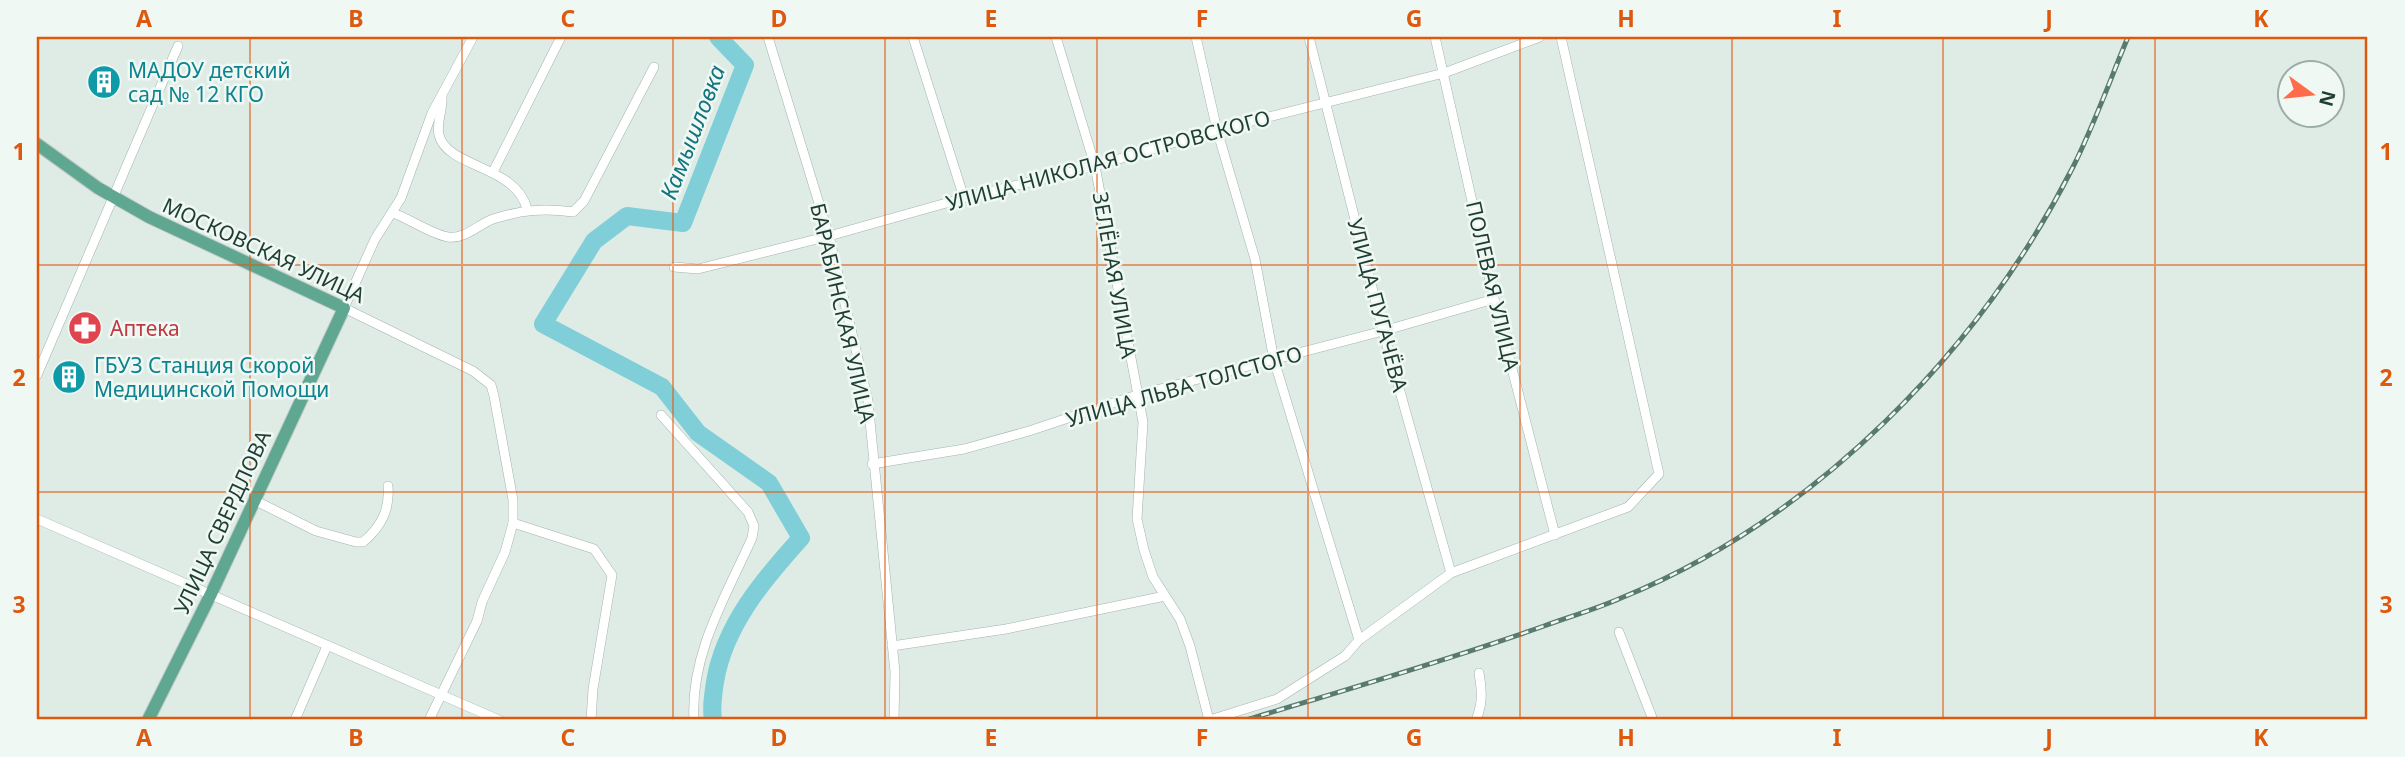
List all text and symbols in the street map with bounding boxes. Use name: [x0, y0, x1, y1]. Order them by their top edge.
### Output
text: A: [136, 2, 152, 34]
text: B: [348, 2, 364, 34]
text: C: [561, 2, 576, 34]
text: D: [771, 2, 787, 34]
text: E: [985, 2, 997, 34]
text: F: [1196, 2, 1208, 34]
text: G: [1406, 2, 1422, 34]
text: H: [1617, 2, 1635, 34]
text: I: [1833, 2, 1842, 34]
text: J: [2043, 2, 2053, 34]
text: K: [2253, 2, 2269, 34]
place label: МАДОУ детский сад № 12 КГО: [128, 56, 291, 108]
water label: Камышловка: [652, 60, 732, 204]
north arrow: [2276, 60, 2346, 130]
building icon: МАДОУ детский сад № 12 КГО: [85, 63, 123, 101]
text: N: [2313, 88, 2342, 109]
street label: УЛИЦА НИКОЛАЯ ОСТРОВСКОГО: [943, 103, 1273, 217]
text: 1: [12, 135, 26, 167]
text: 1: [2379, 135, 2393, 167]
street label: ЗЕЛЁНАЯ УЛИЦА: [1087, 190, 1144, 361]
street label: МОСКОВСКАЯ УЛИЦА: [158, 191, 370, 309]
street label: ПОЛЕВАЯ УЛИЦА: [1460, 198, 1526, 374]
street label: БАРАБИНСКАЯ УЛИЦА: [804, 200, 882, 426]
street label: УЛИЦА ПУГАЧЁВА: [1341, 215, 1415, 395]
pharmacy icon: Аптека: [66, 309, 104, 347]
place label: Аптека: [110, 314, 180, 342]
street label: УЛИЦА ЛЬВА ТОЛСТОГО: [1063, 339, 1305, 433]
place label: ГБУЗ Станция Скорой Медицинской Помощи: [94, 351, 329, 403]
building icon: ГБУЗ Станция Скорой Медицинской Помощи: [50, 358, 88, 396]
text: 2: [12, 361, 26, 393]
text: 2: [2379, 361, 2393, 393]
street label: УЛИЦА СВЕРДЛОВА: [167, 425, 277, 618]
text: 3: [12, 588, 26, 620]
text: 3: [2379, 588, 2393, 620]
text: A: [136, 721, 152, 753]
text: B: [348, 721, 364, 753]
text: C: [561, 721, 576, 753]
text: D: [771, 721, 787, 753]
text: E: [985, 721, 997, 753]
text: F: [1196, 721, 1208, 753]
text: G: [1406, 721, 1422, 753]
text: H: [1617, 721, 1635, 753]
text: I: [1833, 721, 1842, 753]
text: J: [2043, 721, 2053, 753]
text: K: [2253, 721, 2269, 753]

